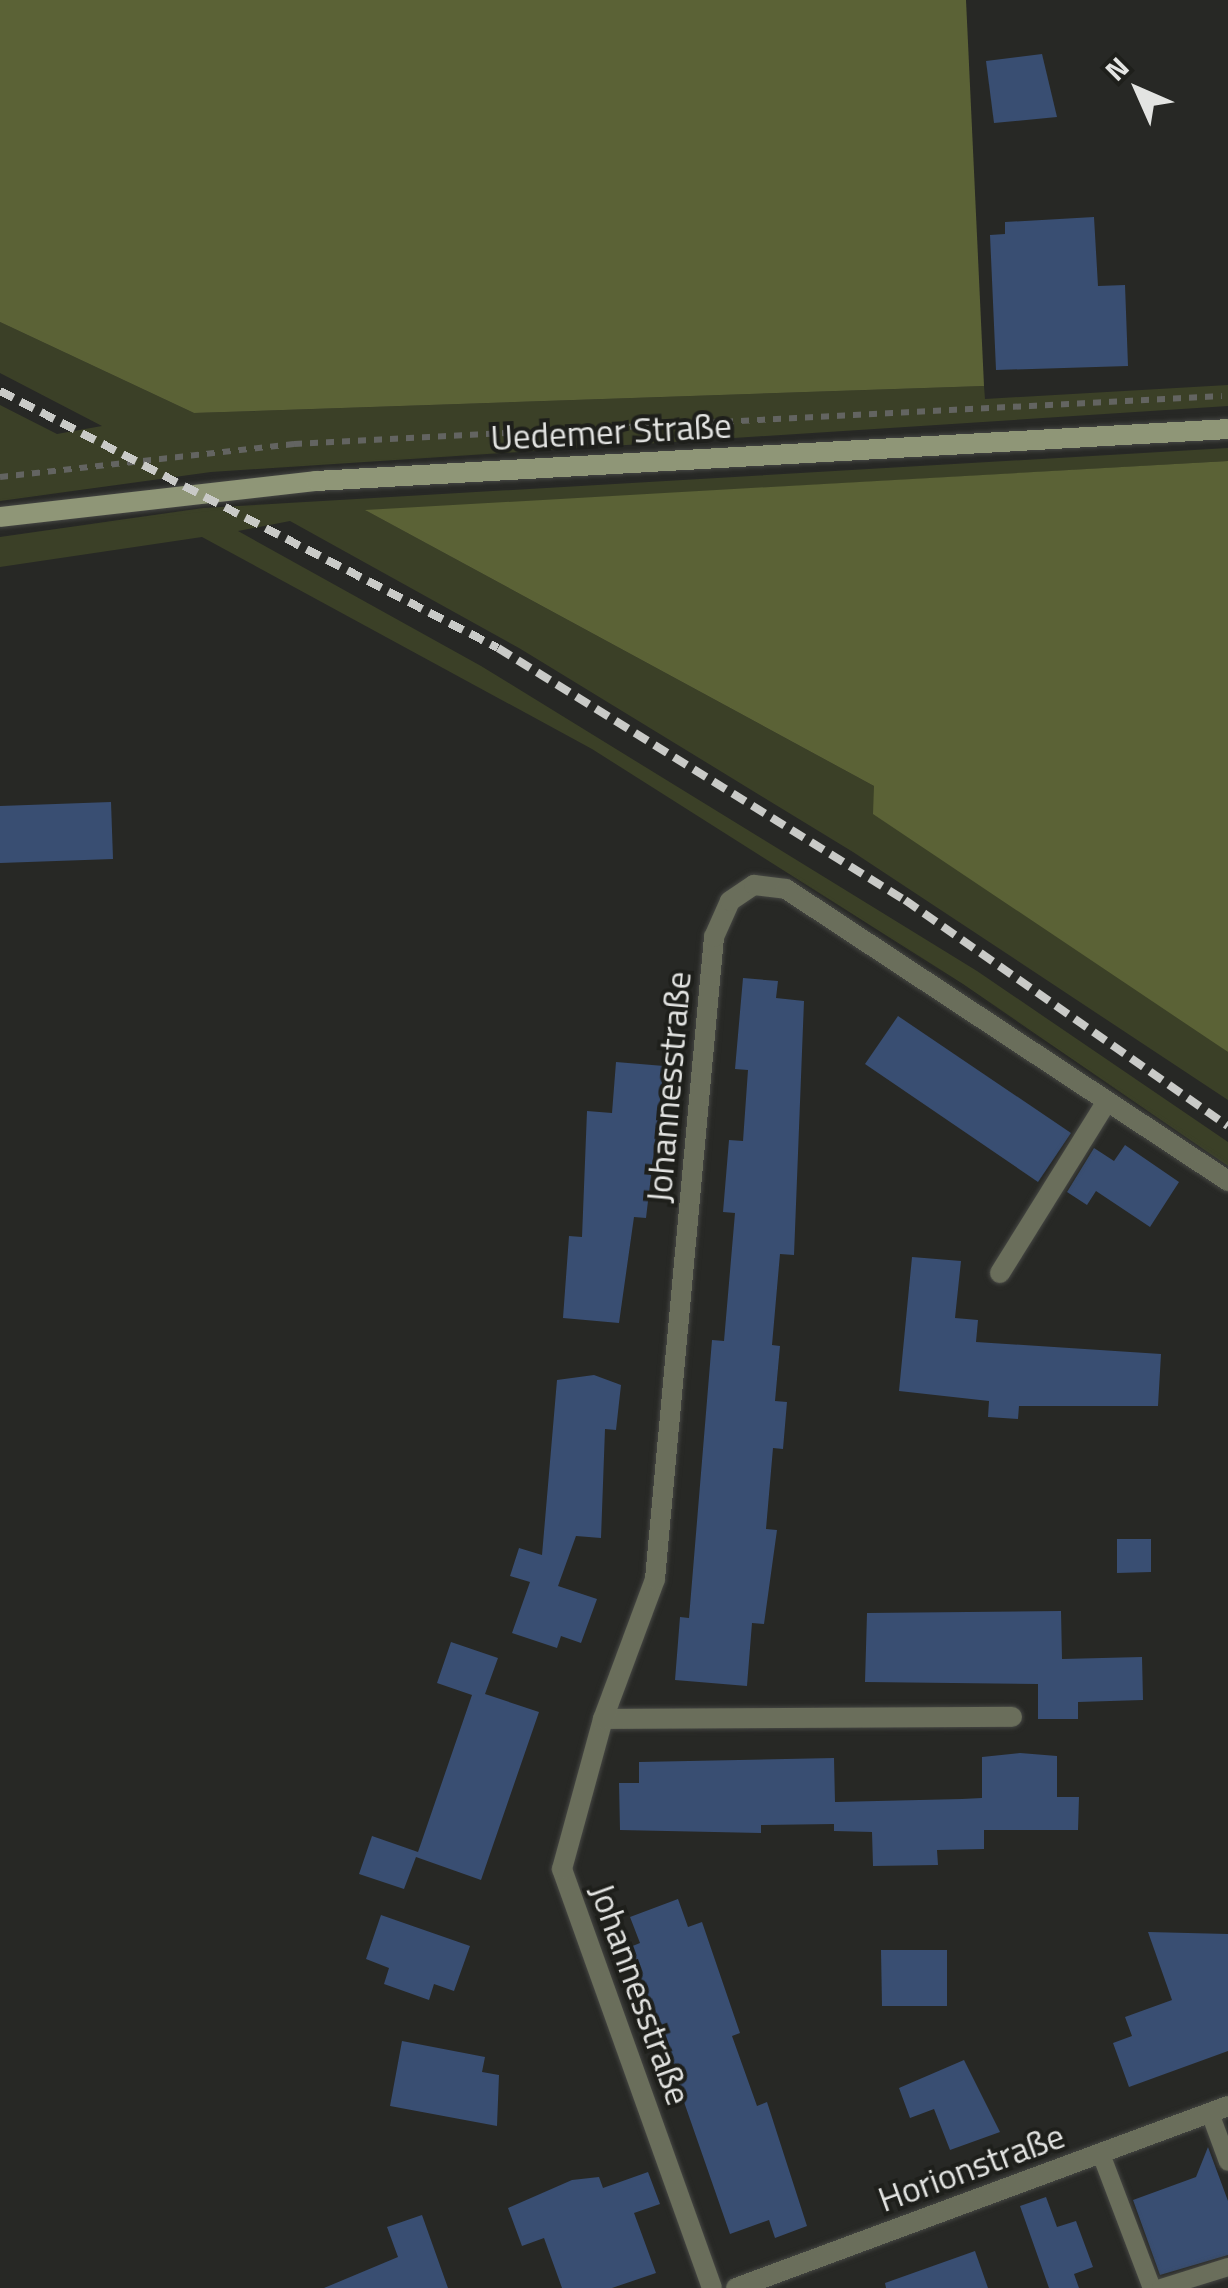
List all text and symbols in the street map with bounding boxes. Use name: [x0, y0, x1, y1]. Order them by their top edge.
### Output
north arrow: [1088, 40, 1188, 140]
text: N: [1094, 46, 1138, 90]
street label: Uedemer Straße: [489, 404, 733, 458]
street label: Johannesstraße: [637, 969, 699, 1205]
street label: Johannesstraße: [582, 1878, 700, 2110]
street label: Horionstraße: [872, 2114, 1070, 2220]

